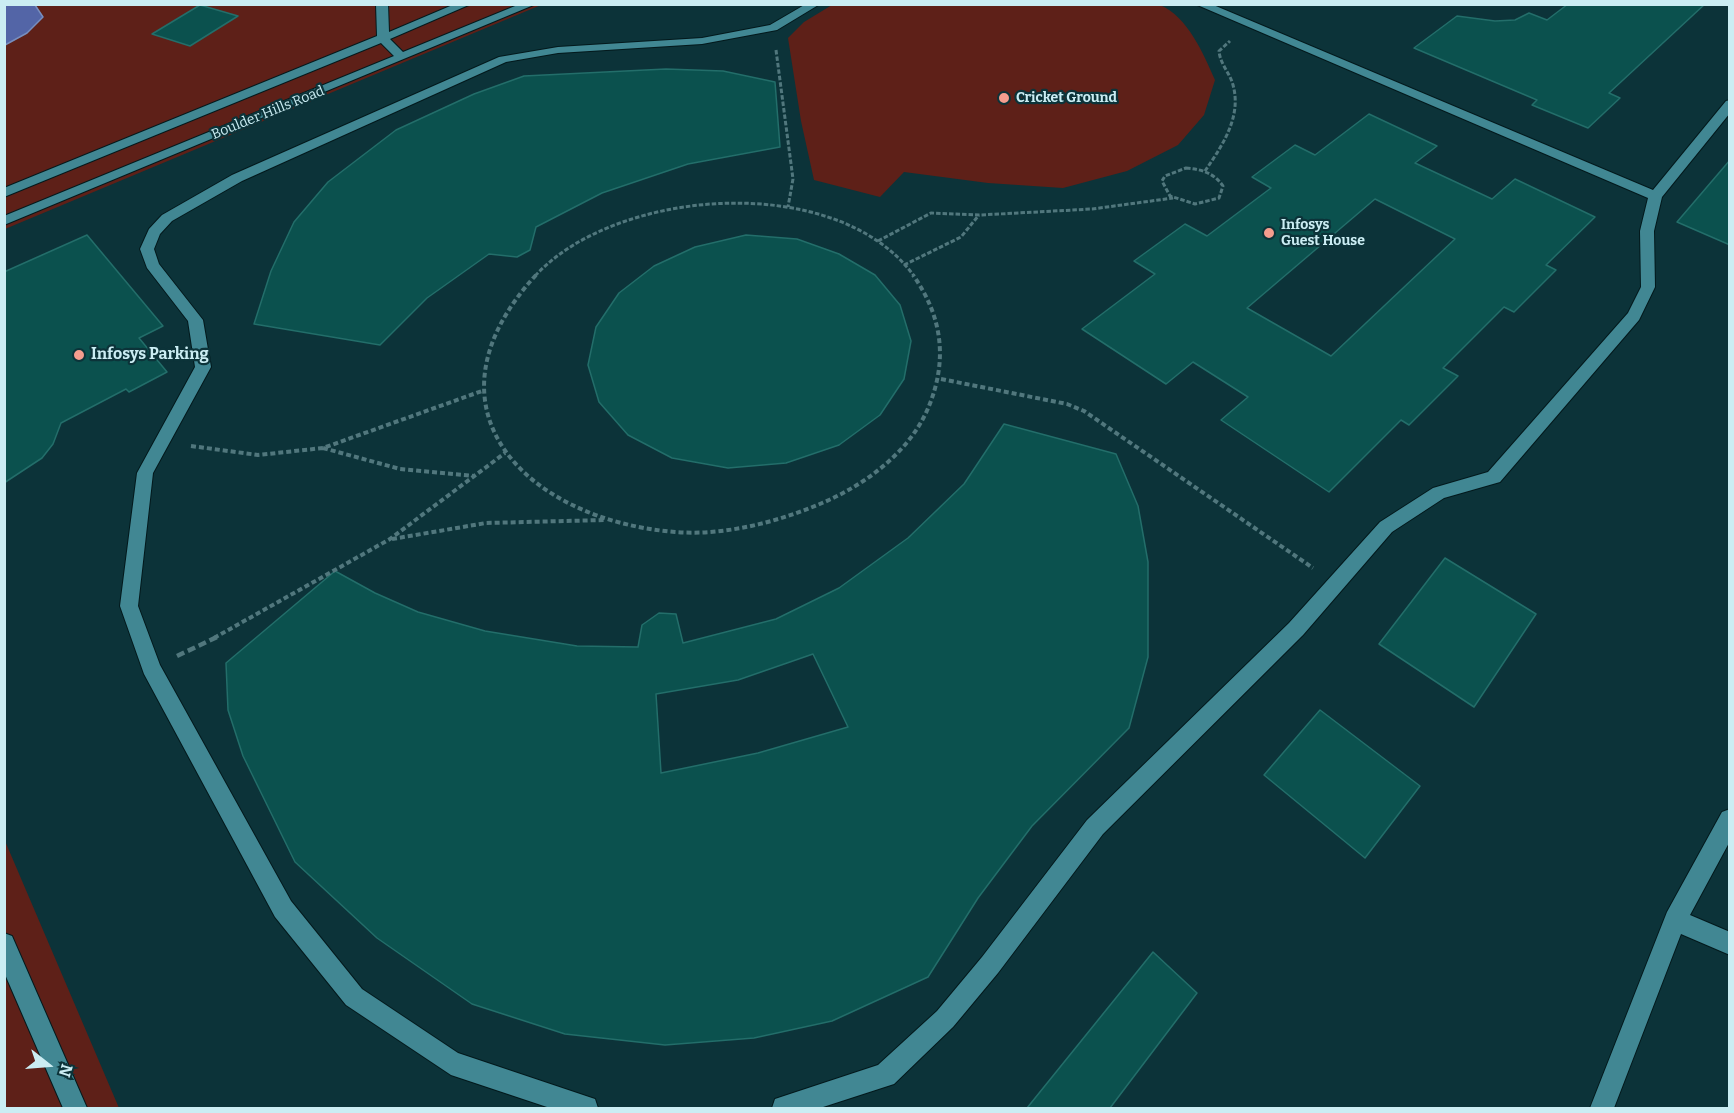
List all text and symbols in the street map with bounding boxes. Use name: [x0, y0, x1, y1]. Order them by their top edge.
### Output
street label: Boulder Hills Road: [209, 83, 327, 143]
place label: Cricket Ground: [1016, 90, 1117, 106]
marker: Cricket Ground: [997, 91, 1011, 105]
place label: Infosys Guest House: [1281, 217, 1365, 250]
marker: Infosys Guest House: [1262, 226, 1276, 240]
place label: Infosys Parking: [91, 345, 209, 365]
marker: Infosys Parking: [72, 348, 86, 362]
north arrow: [18, 1035, 78, 1095]
text: N: [55, 1062, 77, 1079]

